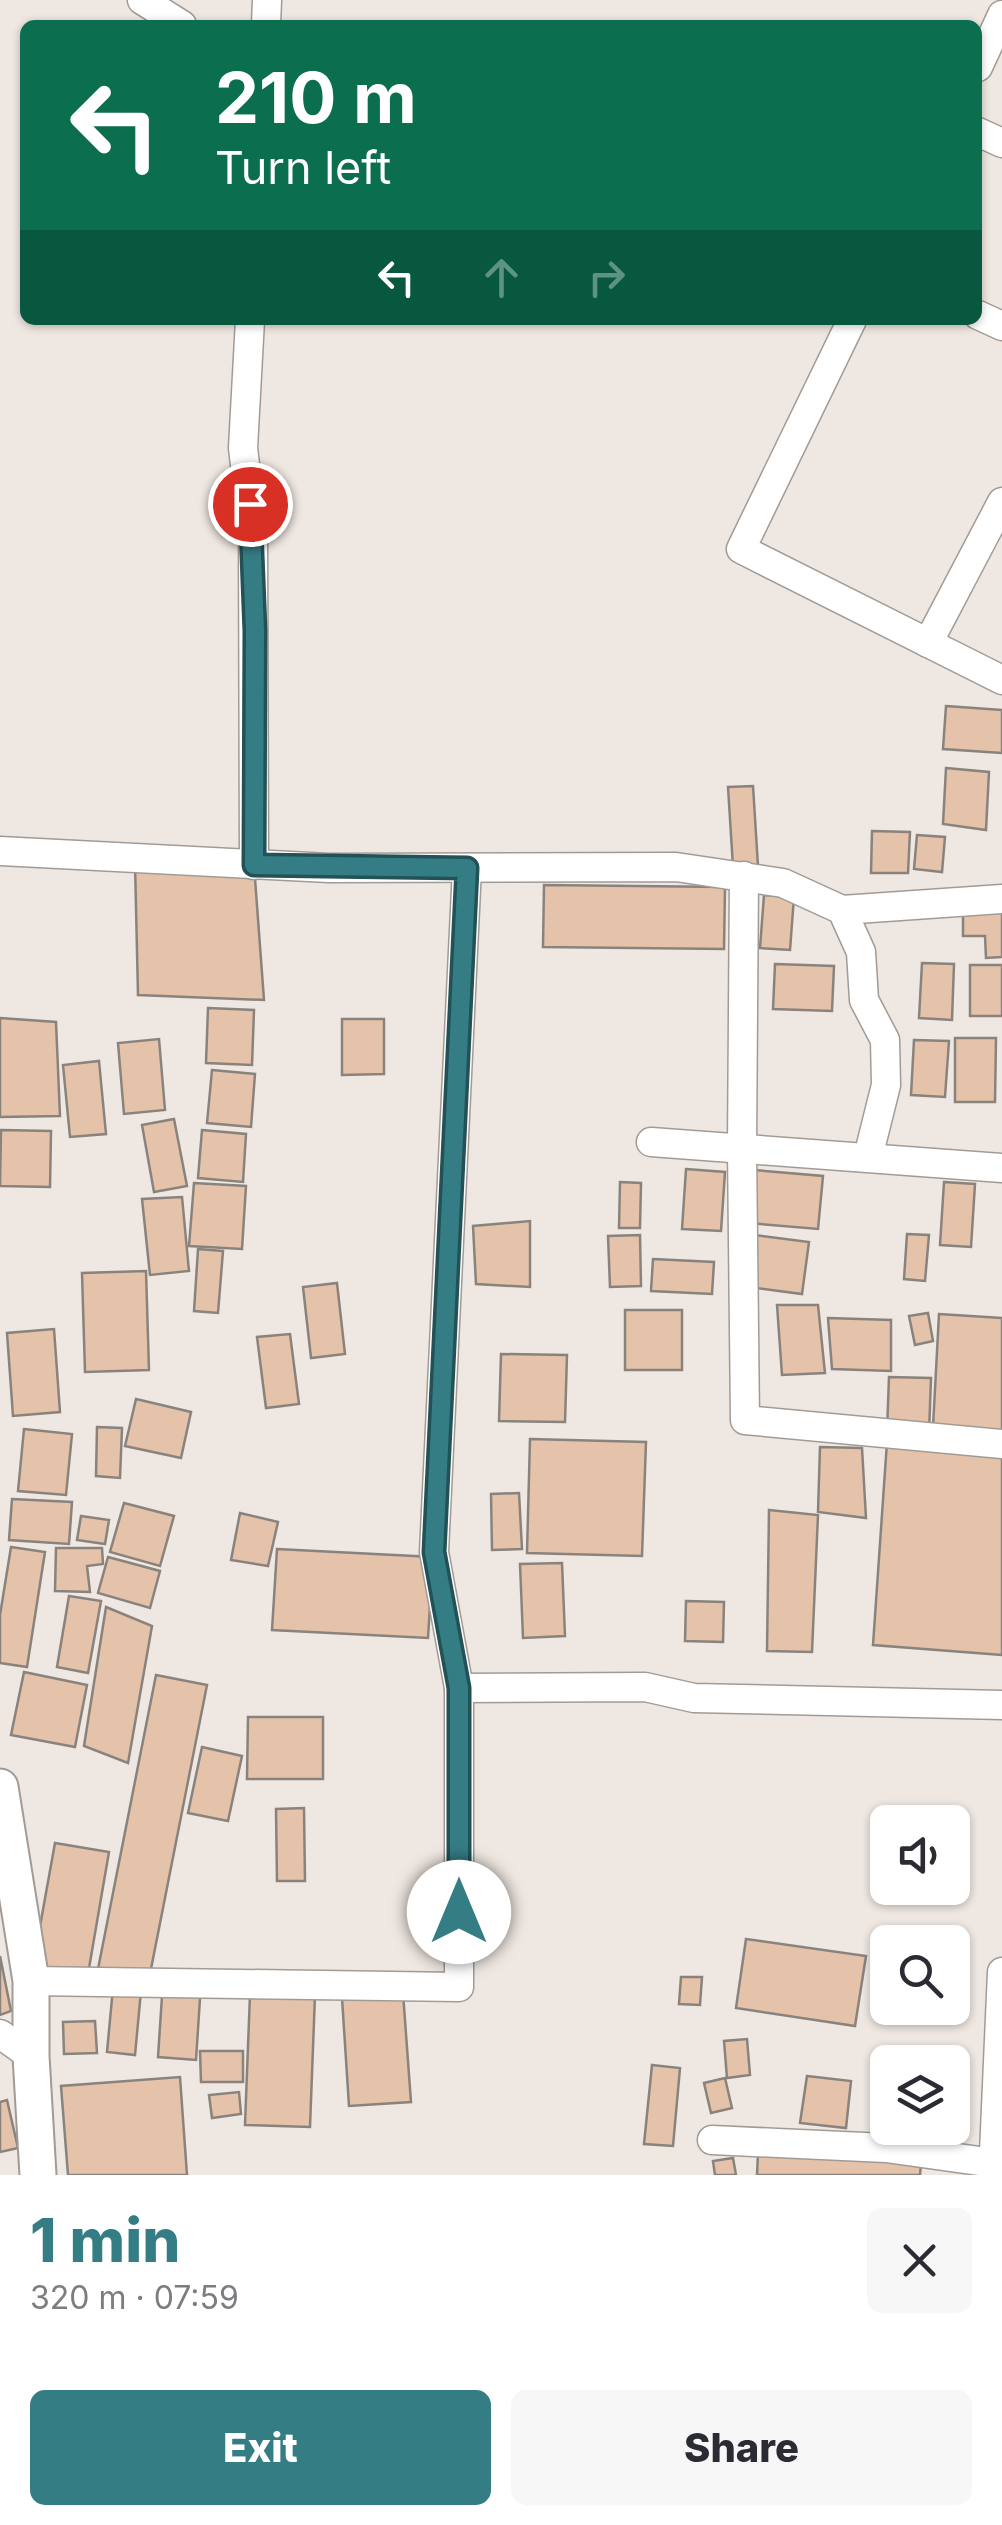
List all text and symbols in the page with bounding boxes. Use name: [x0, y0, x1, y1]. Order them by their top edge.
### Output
text: 210 m: [215, 55, 417, 140]
icon: left: [50, 60, 180, 190]
text: Turn left: [215, 140, 391, 195]
icon: left: [369, 250, 424, 305]
icon: ahead: [474, 250, 529, 305]
icon: right: [579, 250, 634, 305]
pin: [208, 462, 293, 547]
icon: arrive: [223, 477, 278, 532]
map controls: [870, 1805, 970, 2145]
button: sound: [870, 1805, 970, 1905]
position arrow: [407, 1860, 511, 1964]
button: search: [870, 1925, 970, 2025]
button: layers: [870, 2045, 970, 2145]
text: 1 min: [30, 2204, 180, 2276]
button: close: [867, 2208, 972, 2313]
text: 320 m · 07:59: [30, 2278, 239, 2317]
button: Exit: [30, 2390, 491, 2505]
button: Share: [511, 2390, 972, 2505]

